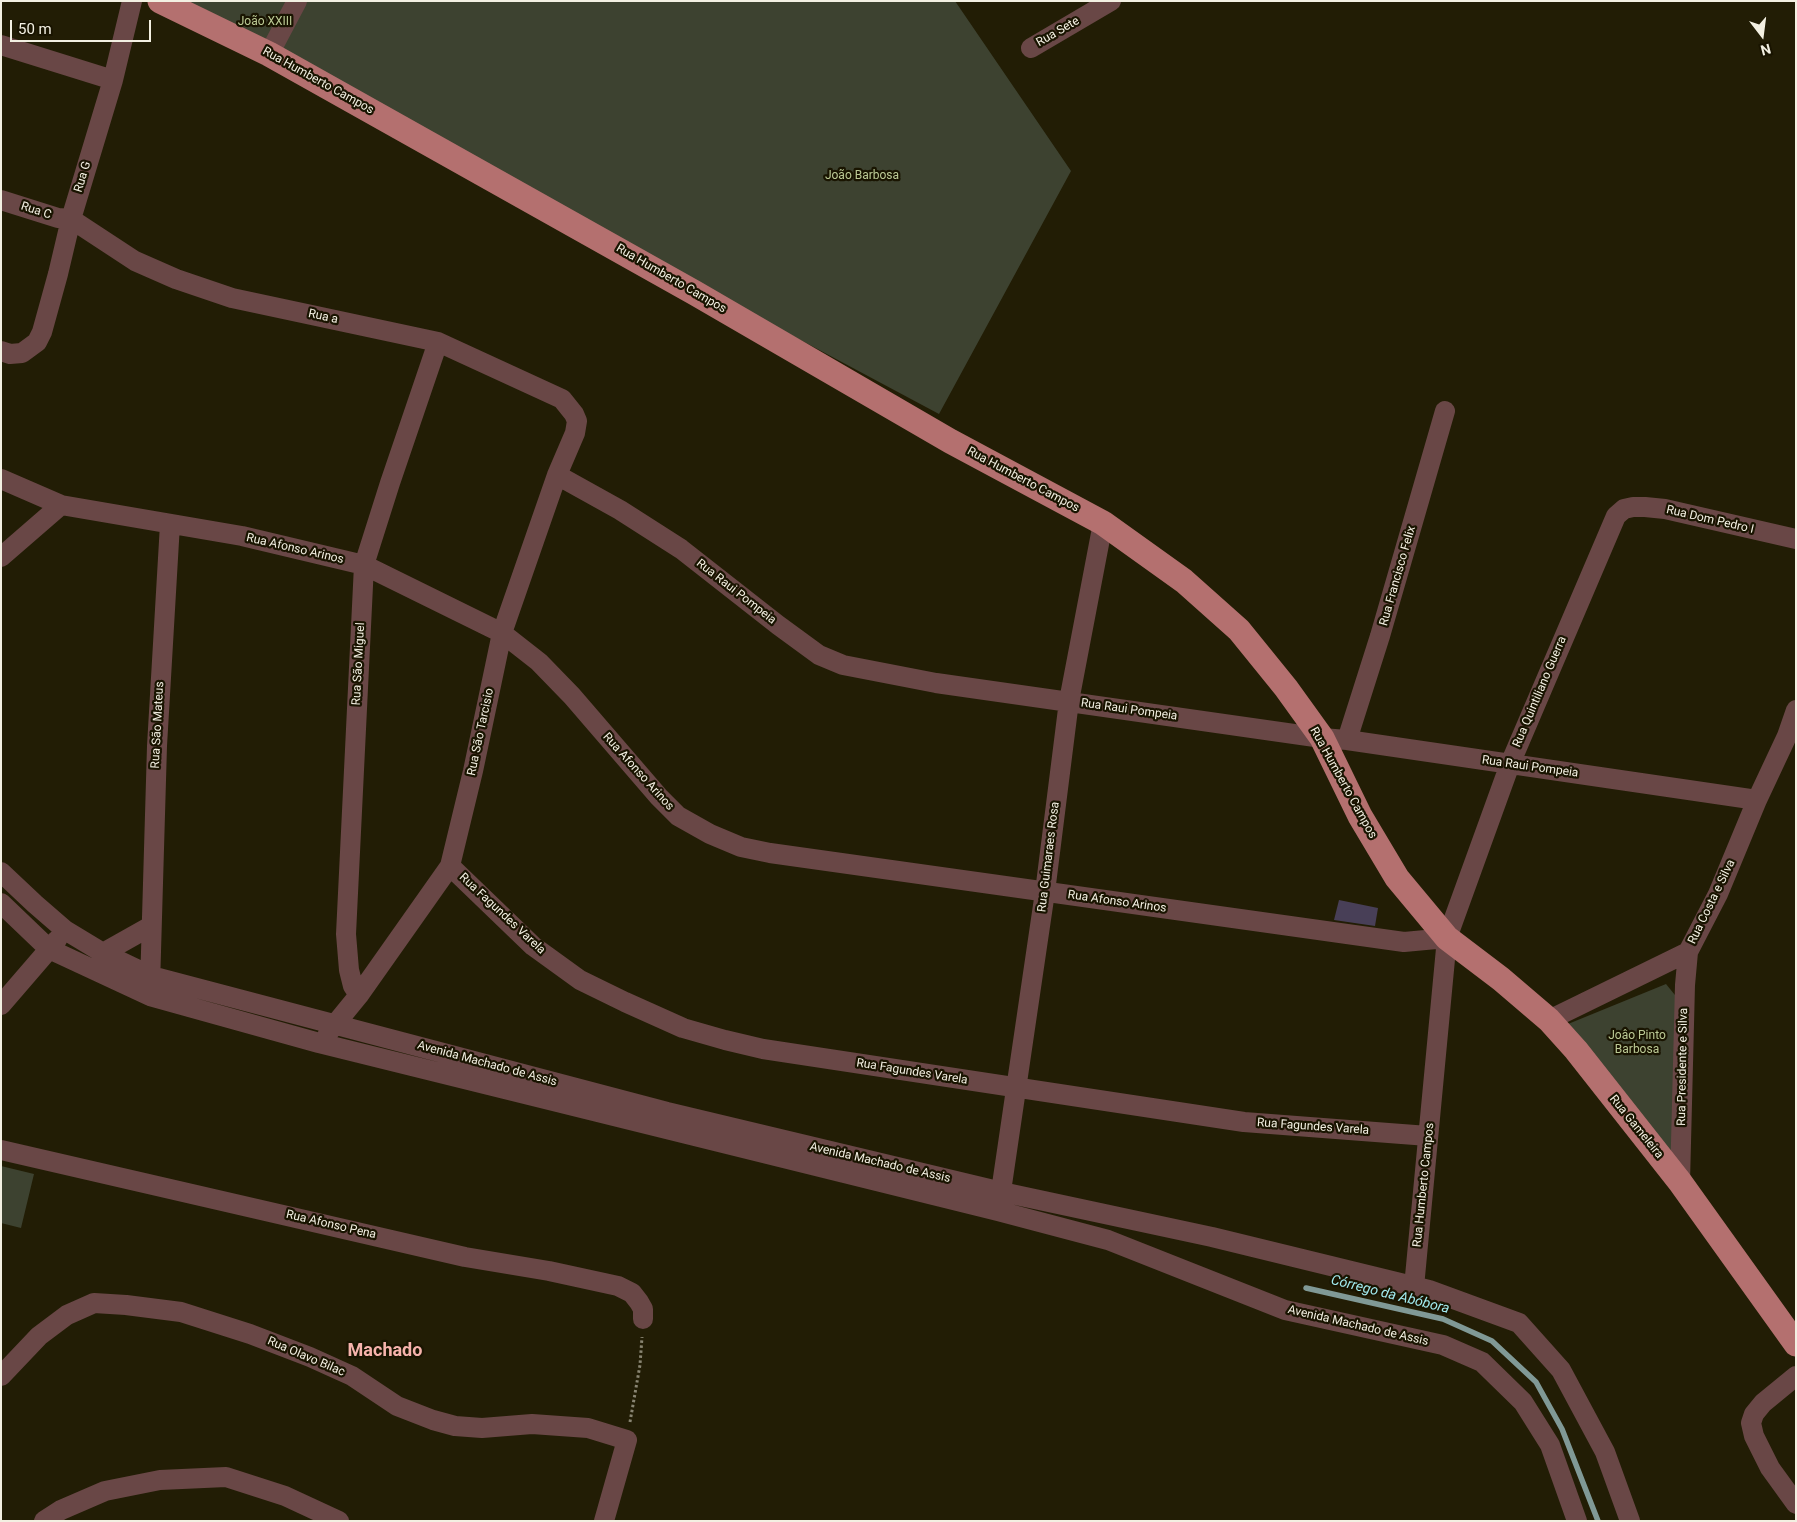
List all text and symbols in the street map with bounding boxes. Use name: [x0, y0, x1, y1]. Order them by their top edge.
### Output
scale bar: [12, 10, 154, 42]
north arrow: [1737, 10, 1787, 60]
street label: Rua Sete: [1034, 14, 1082, 50]
park label: João XXIII: [238, 15, 292, 29]
text: 50 m: [18, 20, 52, 38]
text: N: [1759, 40, 1773, 58]
street label: Rua Humberto Campos: [260, 44, 376, 118]
street label: Rua G: [71, 160, 95, 194]
park label: João Barbosa: [825, 169, 899, 183]
street label: Rua C: [19, 199, 53, 223]
street label: Rua Humberto Campos: [613, 242, 729, 316]
street label: Rua a: [307, 307, 339, 327]
street label: Rua Humberto Campos: [964, 444, 1082, 516]
street label: Rua Dom Pedro I: [1665, 503, 1755, 537]
street label: Rua Francisco Felix: [1377, 524, 1419, 628]
street label: Rua Afonso Arinos: [245, 531, 345, 567]
street label: Rua Raui Pompeia: [693, 556, 779, 628]
street label: Rua São Miguel: [350, 622, 368, 706]
street label: Rua Quintiliano Guerra: [1510, 634, 1570, 750]
street label: Rua São Mateus: [149, 681, 167, 769]
street label: Rua São Tarcisio: [465, 687, 497, 777]
street label: Rua Raui Pompeia: [1080, 696, 1178, 724]
street label: Rua Humberto Campos: [1306, 725, 1380, 841]
street label: Rua Afonso Arinos: [599, 730, 677, 814]
street label: Rua Raui Pompeia: [1481, 753, 1579, 781]
street label: Rua Guimaraes Rosa: [1035, 801, 1063, 913]
street label: Rua Costa e Silva: [1685, 857, 1739, 947]
street label: Rua Fagundes Varela: [456, 870, 548, 958]
street label: Rua Afonso Arinos: [1067, 888, 1167, 916]
street label: Rua Presidente e Silva: [1675, 1008, 1691, 1126]
park label: Joâo Pinto Barbosa: [1608, 1029, 1666, 1057]
street label: Avenida Machado de Assis: [416, 1038, 558, 1090]
street label: Rua Fagundes Varela: [855, 1056, 969, 1088]
street label: Rua Gameleira: [1606, 1092, 1666, 1162]
street label: Rua Fagundes Varela: [1256, 1116, 1370, 1138]
street label: Rua Humberto Campos: [1410, 1122, 1438, 1248]
street label: Avenida Machado de Assis: [808, 1140, 952, 1186]
street label: Rua Afonso Pena: [285, 1208, 377, 1242]
water label: Córrego da Abóbora: [1329, 1272, 1451, 1318]
street label: Avenida Machado de Assis: [1286, 1303, 1430, 1349]
street label: Rua Olavo Bilac: [265, 1334, 347, 1380]
district label: Machado: [348, 1340, 422, 1362]

